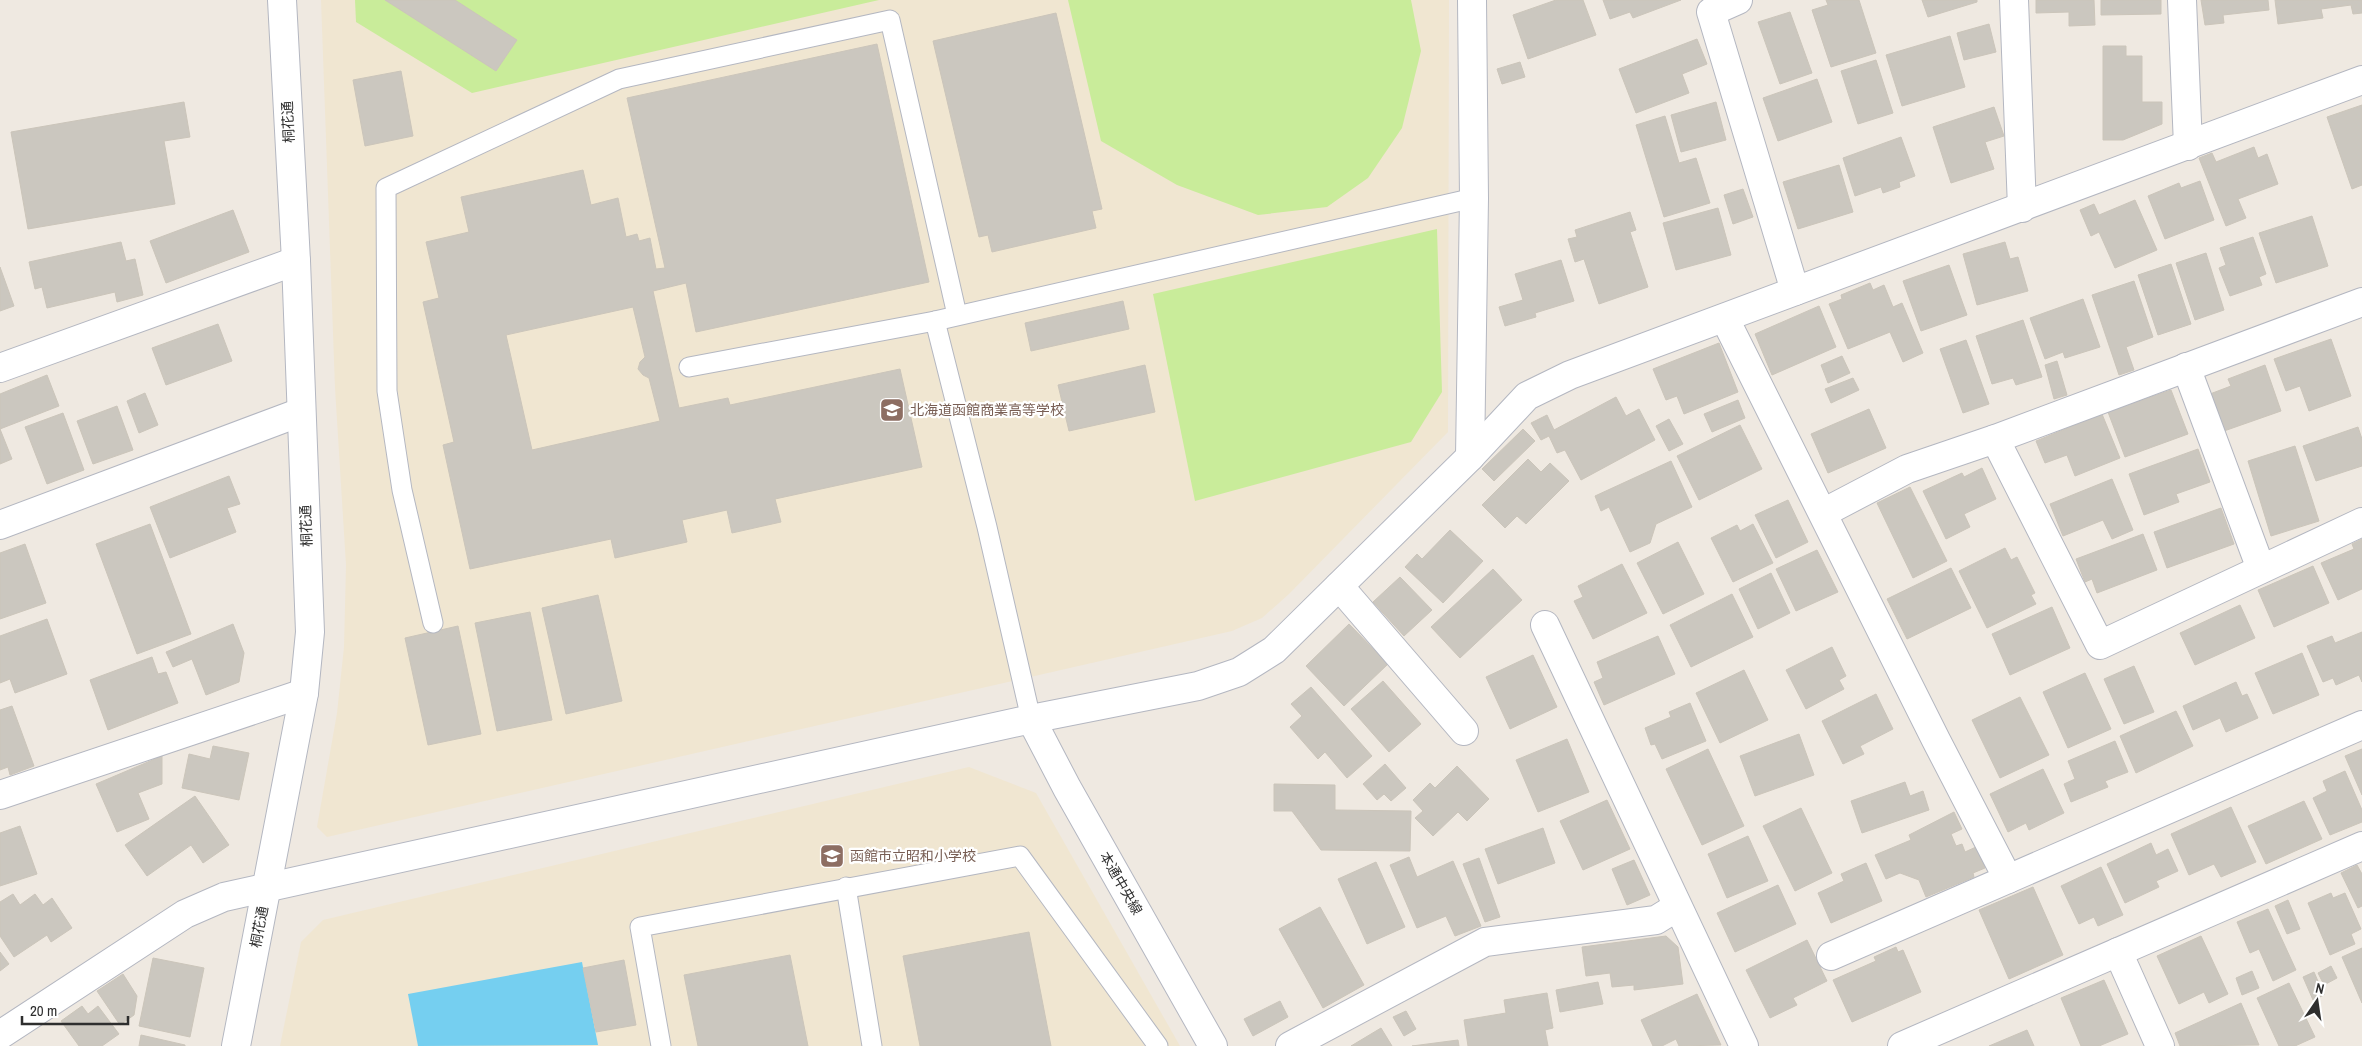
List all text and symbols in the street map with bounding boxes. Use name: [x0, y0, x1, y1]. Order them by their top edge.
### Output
street label: 桐花通: [278, 101, 298, 143]
school or university icon: 北海道函館商業高等学校: [879, 397, 905, 423]
place label: 北海道函館商業高等学校: [910, 401, 1064, 419]
street label: 桐花通: [296, 505, 316, 547]
school or university icon: 函館市立昭和小学校: [819, 843, 845, 869]
place label: 函館市立昭和小学校: [850, 847, 976, 865]
street label: 本通中央線: [1096, 848, 1146, 918]
street label: 桐花通: [246, 905, 272, 949]
north arrow: [2292, 976, 2342, 1026]
text: N: [2314, 979, 2326, 998]
scale bar: [22, 994, 129, 1026]
text: 20 m: [30, 1000, 57, 1021]

